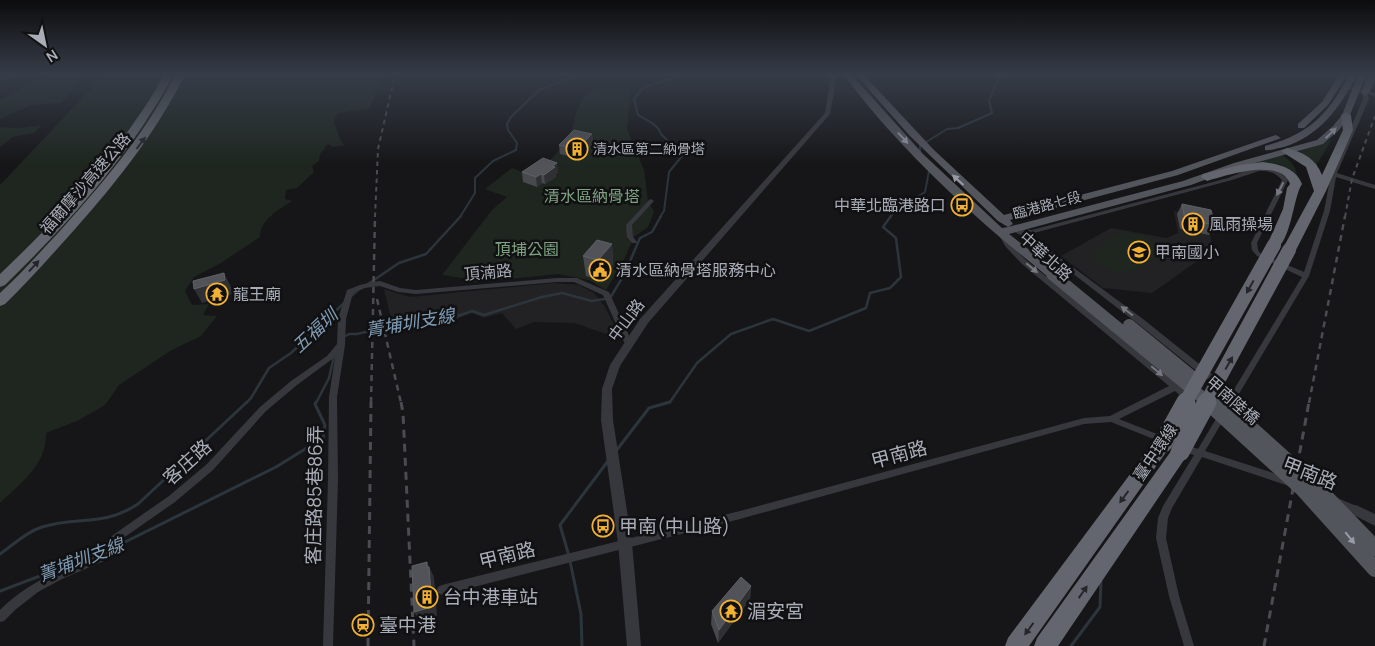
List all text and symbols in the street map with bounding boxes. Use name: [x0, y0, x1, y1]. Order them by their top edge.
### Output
north arrow: [20, 20, 70, 70]
text: N: [43, 46, 62, 67]
street label: 福爾摩沙高速公路: [35, 127, 135, 239]
one-way arrow: [1325, 127, 1337, 139]
one-way arrow: [897, 132, 909, 144]
one-way arrow: [136, 136, 146, 150]
building icon: 清水區第二納骨塔: [565, 137, 589, 161]
place label: 清水區第二納骨塔: [593, 139, 705, 158]
one-way arrow: [952, 175, 964, 186]
one-way arrow: [1276, 182, 1284, 197]
park label: 清水區納骨塔: [544, 185, 640, 207]
street label: 臨港路七段: [1011, 186, 1083, 223]
bus stop icon: 中華北臨港路口: [950, 193, 974, 217]
place label: 中華北臨港路口: [834, 194, 946, 216]
building icon: 風雨操場: [1181, 212, 1205, 236]
place label: 風雨操場: [1209, 213, 1273, 235]
street label: 中華北路: [1015, 226, 1077, 286]
park label: 頂埔公園: [495, 238, 559, 260]
school or university icon: 甲南國小: [1127, 240, 1151, 264]
place label: 甲南國小: [1155, 241, 1219, 263]
public building icon: 清水區納骨塔服務中心: [588, 258, 612, 282]
street label: 頂湳路: [463, 259, 513, 285]
place label: 清水區納骨塔服務中心: [616, 259, 776, 281]
one-way arrow: [28, 260, 40, 272]
one-way arrow: [1025, 262, 1038, 273]
one-way arrow: [1246, 280, 1254, 294]
temple icon: 龍王廟: [205, 282, 229, 306]
place label: 龍王廟: [233, 283, 281, 305]
street label: 中山路: [603, 294, 649, 346]
water label: 五福圳: [286, 301, 344, 357]
water label: 菁埔圳支線: [363, 302, 458, 342]
one-way arrow: [1120, 306, 1134, 316]
one-way arrow: [1225, 356, 1233, 370]
one-way arrow: [1150, 366, 1163, 377]
street label: 甲南陸橋: [1202, 371, 1264, 429]
street label: 臺中環線: [1128, 419, 1182, 485]
street label: 客庄路85巷86弄: [300, 425, 328, 565]
street label: 客庄路: [157, 433, 217, 491]
street label: 甲南路: [868, 434, 930, 474]
street label: 甲南路: [1279, 451, 1341, 495]
one-way arrow: [1119, 490, 1129, 504]
place label: 甲南(中山路): [619, 513, 730, 539]
bus stop icon: 甲南(中山路): [591, 514, 615, 538]
water label: 菁埔圳支線: [34, 531, 129, 586]
one-way arrow: [1345, 531, 1356, 544]
street label: 甲南路: [476, 535, 538, 575]
place label: 台中港車站: [443, 584, 538, 610]
building icon: 台中港車站: [415, 585, 439, 609]
one-way arrow: [1078, 585, 1088, 599]
place label: 湄安宮: [747, 598, 804, 624]
temple icon: 湄安宮: [719, 599, 743, 623]
place label: 臺中港: [379, 612, 436, 638]
station icon: 臺中港: [351, 613, 375, 637]
one-way arrow: [1023, 622, 1034, 635]

